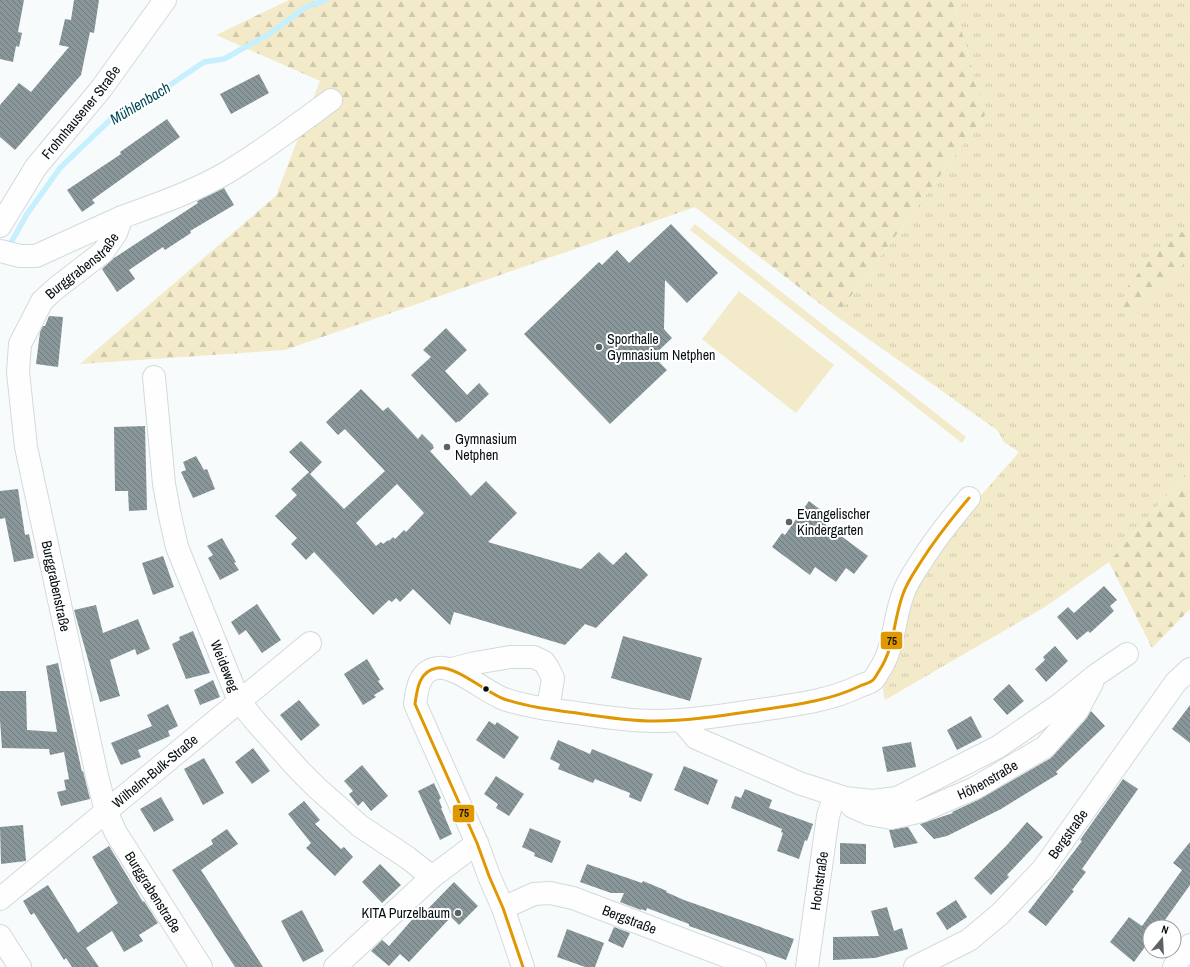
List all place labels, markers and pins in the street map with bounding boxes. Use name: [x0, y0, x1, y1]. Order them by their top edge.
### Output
place label: Sporthalle Gymnasium Netphen: [607, 330, 715, 364]
marker: Sporthalle Gymnasium Netphen: [594, 342, 604, 352]
place label: Gymnasium Netphen: [455, 430, 517, 464]
marker: Gymnasium Netphen: [442, 442, 452, 452]
place label: Evangelischer Kindergarten: [797, 505, 870, 539]
marker: Evangelischer Kindergarten: [784, 517, 794, 527]
unlabelled marker: [481, 684, 491, 694]
place label: KITA Purzelbaum: [362, 904, 450, 922]
marker: KITA Purzelbaum: [453, 908, 463, 918]

